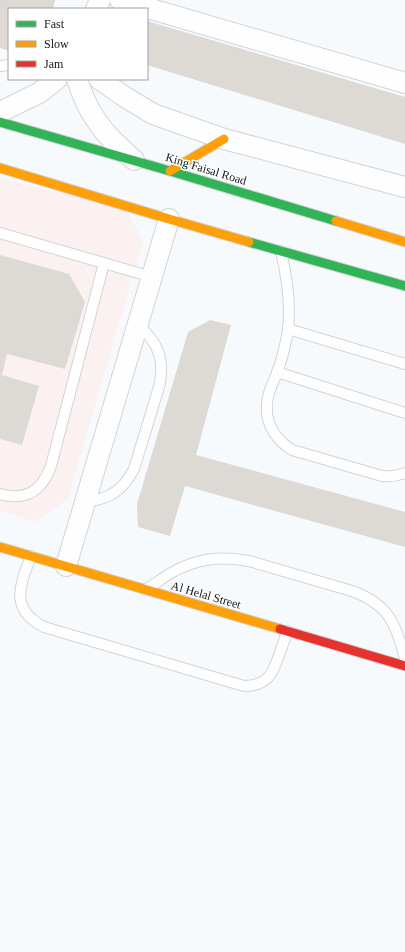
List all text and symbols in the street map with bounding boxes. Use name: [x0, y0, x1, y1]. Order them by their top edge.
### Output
legend: [8, 8, 148, 80]
text: Fast: [44, 17, 65, 31]
text: Slow: [44, 37, 69, 51]
text: Jam: [44, 57, 64, 71]
street label: King Faisal Road: [164, 150, 248, 188]
street label: Al Helal Street: [169, 578, 243, 612]

